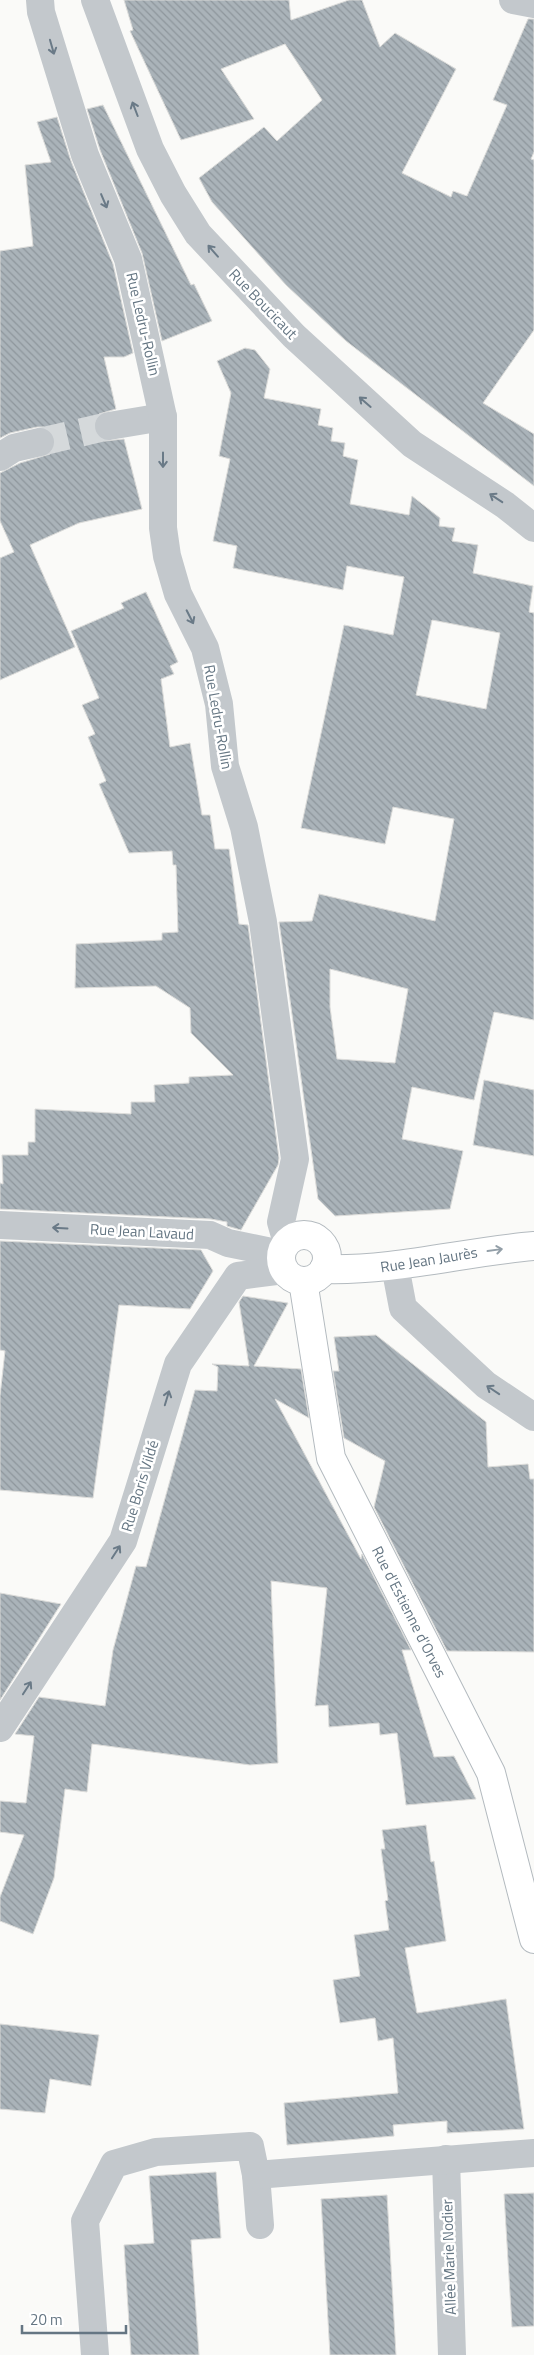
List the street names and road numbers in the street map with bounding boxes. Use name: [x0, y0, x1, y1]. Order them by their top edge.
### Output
street label: Rue Boucicaut: [224, 263, 303, 345]
street label: Rue Ledru-Rollin: [120, 270, 167, 378]
street label: Rue Ledru-Rollin: [198, 663, 239, 771]
street label: Rue Jean Lavaud: [90, 1217, 195, 1246]
street label: Rue Jean Jaurès: [379, 1240, 479, 1279]
street label: Rue Boris Vildé: [115, 1437, 164, 1535]
street label: Rue d'Estienne d'Orves: [366, 1542, 453, 1682]
street label: Allée Marie Nodier: [435, 2199, 462, 2315]

